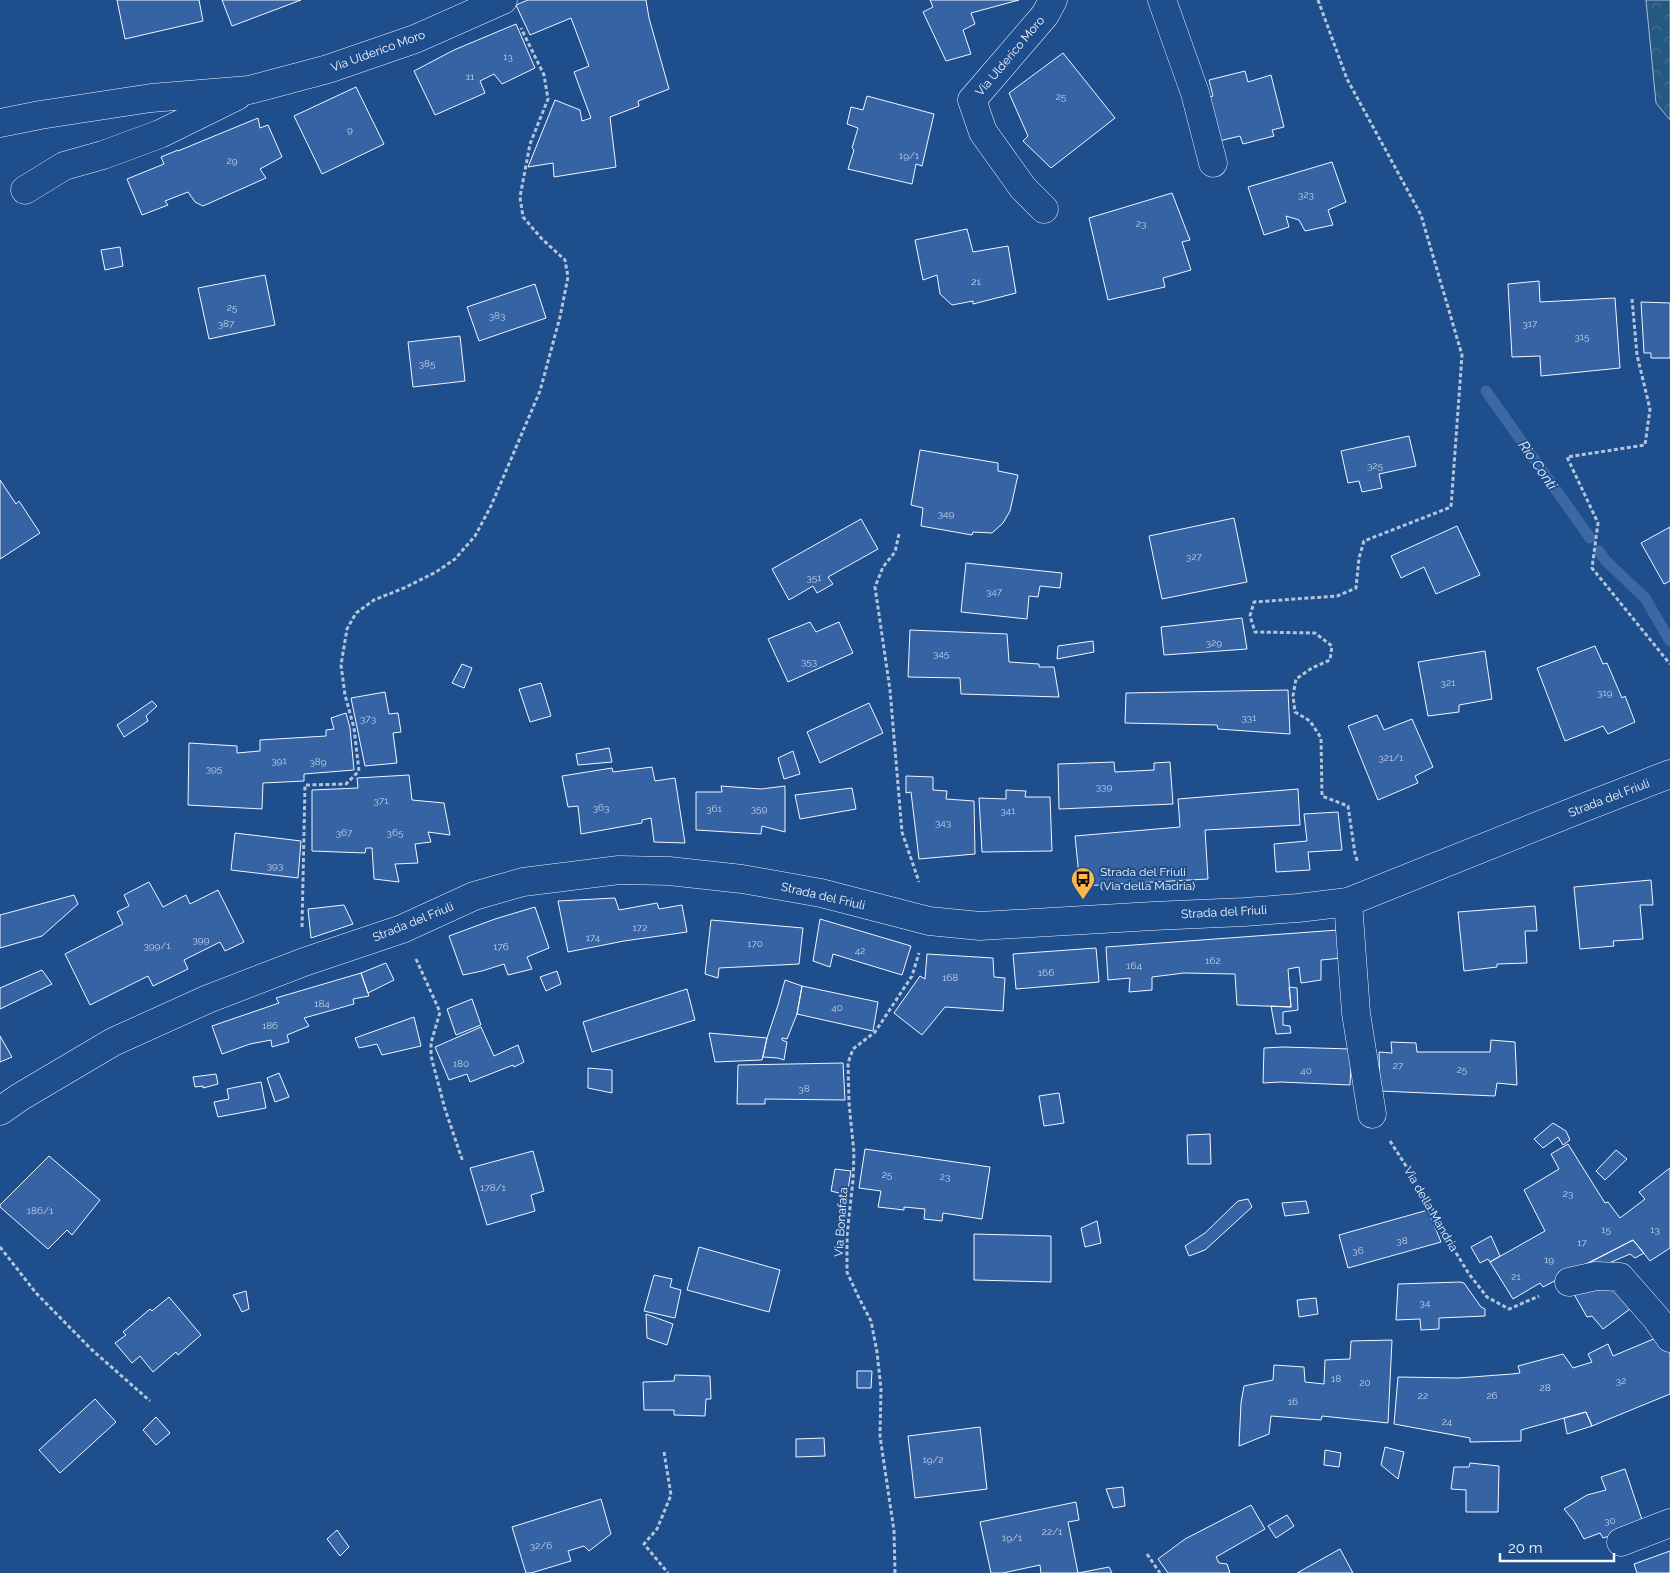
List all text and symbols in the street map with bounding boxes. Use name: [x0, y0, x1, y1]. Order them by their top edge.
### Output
street label: Via Ulderico Moro: [973, 13, 1047, 99]
street label: Via Ulderico Moro: [329, 27, 427, 75]
house number: 13: [503, 51, 513, 62]
house number: 11: [466, 71, 475, 82]
house number: 25: [1056, 91, 1067, 102]
house number: 9: [347, 124, 353, 135]
house number: 19/1: [899, 150, 920, 161]
house number: 29: [226, 155, 238, 166]
house number: 323: [1298, 189, 1314, 200]
house number: 23: [1136, 218, 1146, 229]
house number: 21: [971, 276, 981, 287]
house number: 25: [227, 302, 238, 313]
house number: 383: [489, 310, 505, 321]
house number: 387: [218, 318, 235, 329]
house number: 317: [1523, 318, 1538, 329]
house number: 315: [1574, 331, 1590, 342]
house number: 385: [419, 358, 436, 369]
water label: Rio Conti: [1515, 438, 1561, 493]
house number: 325: [1367, 460, 1384, 471]
house number: 349: [938, 508, 954, 519]
house number: 327: [1186, 551, 1203, 562]
house number: 351: [806, 572, 822, 583]
house number: 347: [986, 586, 1003, 597]
house number: 329: [1206, 637, 1222, 648]
house number: 345: [933, 648, 950, 659]
house number: 353: [801, 656, 817, 667]
house number: 321: [1441, 677, 1456, 688]
house number: 319: [1597, 687, 1613, 698]
house number: 331: [1242, 712, 1257, 723]
house number: 373: [360, 713, 376, 724]
house number: 321/1: [1379, 752, 1404, 763]
house number: 391: [271, 755, 287, 766]
house number: 389: [309, 756, 327, 767]
house number: 395: [206, 763, 223, 774]
street label: Strada del Friuli: [1566, 776, 1652, 820]
house number: 339: [1096, 781, 1112, 792]
house number: 371: [374, 795, 389, 806]
house number: 363: [593, 802, 609, 813]
house number: 361: [706, 803, 723, 814]
house number: 359: [751, 803, 767, 814]
house number: 341: [1000, 805, 1016, 816]
house number: 343: [935, 817, 951, 828]
house number: 367: [336, 827, 353, 838]
house number: 365: [387, 827, 404, 838]
house number: 393: [267, 860, 283, 871]
place label: Strada del Friuli (Via della Madria): [1100, 865, 1195, 893]
bus stop icon: Strada del Friuli (Via della Madria): [1070, 866, 1096, 900]
street label: Strada del Friuli: [780, 880, 866, 912]
street label: Strada del Friuli: [371, 899, 455, 945]
street label: Strada del Friuli: [1181, 903, 1267, 921]
house number: 172: [633, 922, 647, 933]
house number: 174: [586, 932, 601, 943]
house number: 399: [192, 934, 210, 945]
house number: 170: [747, 938, 763, 949]
house number: 399/1: [143, 940, 171, 951]
house number: 176: [493, 941, 509, 952]
house number: 42: [855, 945, 865, 956]
house number: 162: [1205, 955, 1221, 966]
house number: 164: [1126, 960, 1142, 971]
house number: 166: [1038, 967, 1054, 978]
house number: 168: [942, 972, 958, 983]
house number: 184: [314, 998, 330, 1009]
house number: 40: [831, 1002, 843, 1013]
house number: 186: [262, 1020, 278, 1031]
house number: 180: [453, 1058, 469, 1069]
house number: 27: [1393, 1060, 1404, 1071]
house number: 25: [1457, 1064, 1468, 1075]
house number: 40: [1300, 1065, 1312, 1076]
house number: 38: [798, 1083, 810, 1094]
street label: Via della Mandria: [1401, 1164, 1461, 1254]
house number: 25: [882, 1169, 893, 1180]
house number: 23: [940, 1171, 950, 1182]
house number: 178/1: [480, 1182, 507, 1193]
street label: Via Bonafata: [832, 1187, 850, 1257]
house number: 23: [1563, 1188, 1573, 1199]
house number: 186/1: [27, 1205, 54, 1216]
house number: 15: [1601, 1224, 1611, 1235]
house number: 13: [1650, 1224, 1660, 1235]
house number: 38: [1396, 1235, 1408, 1246]
house number: 17: [1577, 1237, 1587, 1248]
house number: 36: [1352, 1245, 1364, 1256]
house number: 19: [1544, 1254, 1554, 1265]
house number: 21: [1511, 1271, 1521, 1282]
house number: 34: [1420, 1297, 1431, 1308]
house number: 18: [1331, 1373, 1341, 1384]
house number: 32: [1616, 1375, 1626, 1386]
house number: 20: [1359, 1377, 1371, 1388]
house number: 28: [1539, 1382, 1551, 1393]
house number: 22: [1418, 1390, 1428, 1401]
house number: 26: [1486, 1390, 1498, 1401]
house number: 16: [1288, 1396, 1298, 1407]
house number: 24: [1442, 1416, 1453, 1427]
house number: 19/2: [922, 1454, 944, 1465]
house number: 30: [1604, 1515, 1616, 1526]
house number: 22/1: [1042, 1526, 1063, 1537]
scale bar: [1500, 1530, 1614, 1562]
house number: 19/1: [1002, 1532, 1023, 1543]
text: 20 m: [1508, 1539, 1543, 1557]
house number: 32/6: [530, 1540, 552, 1551]

